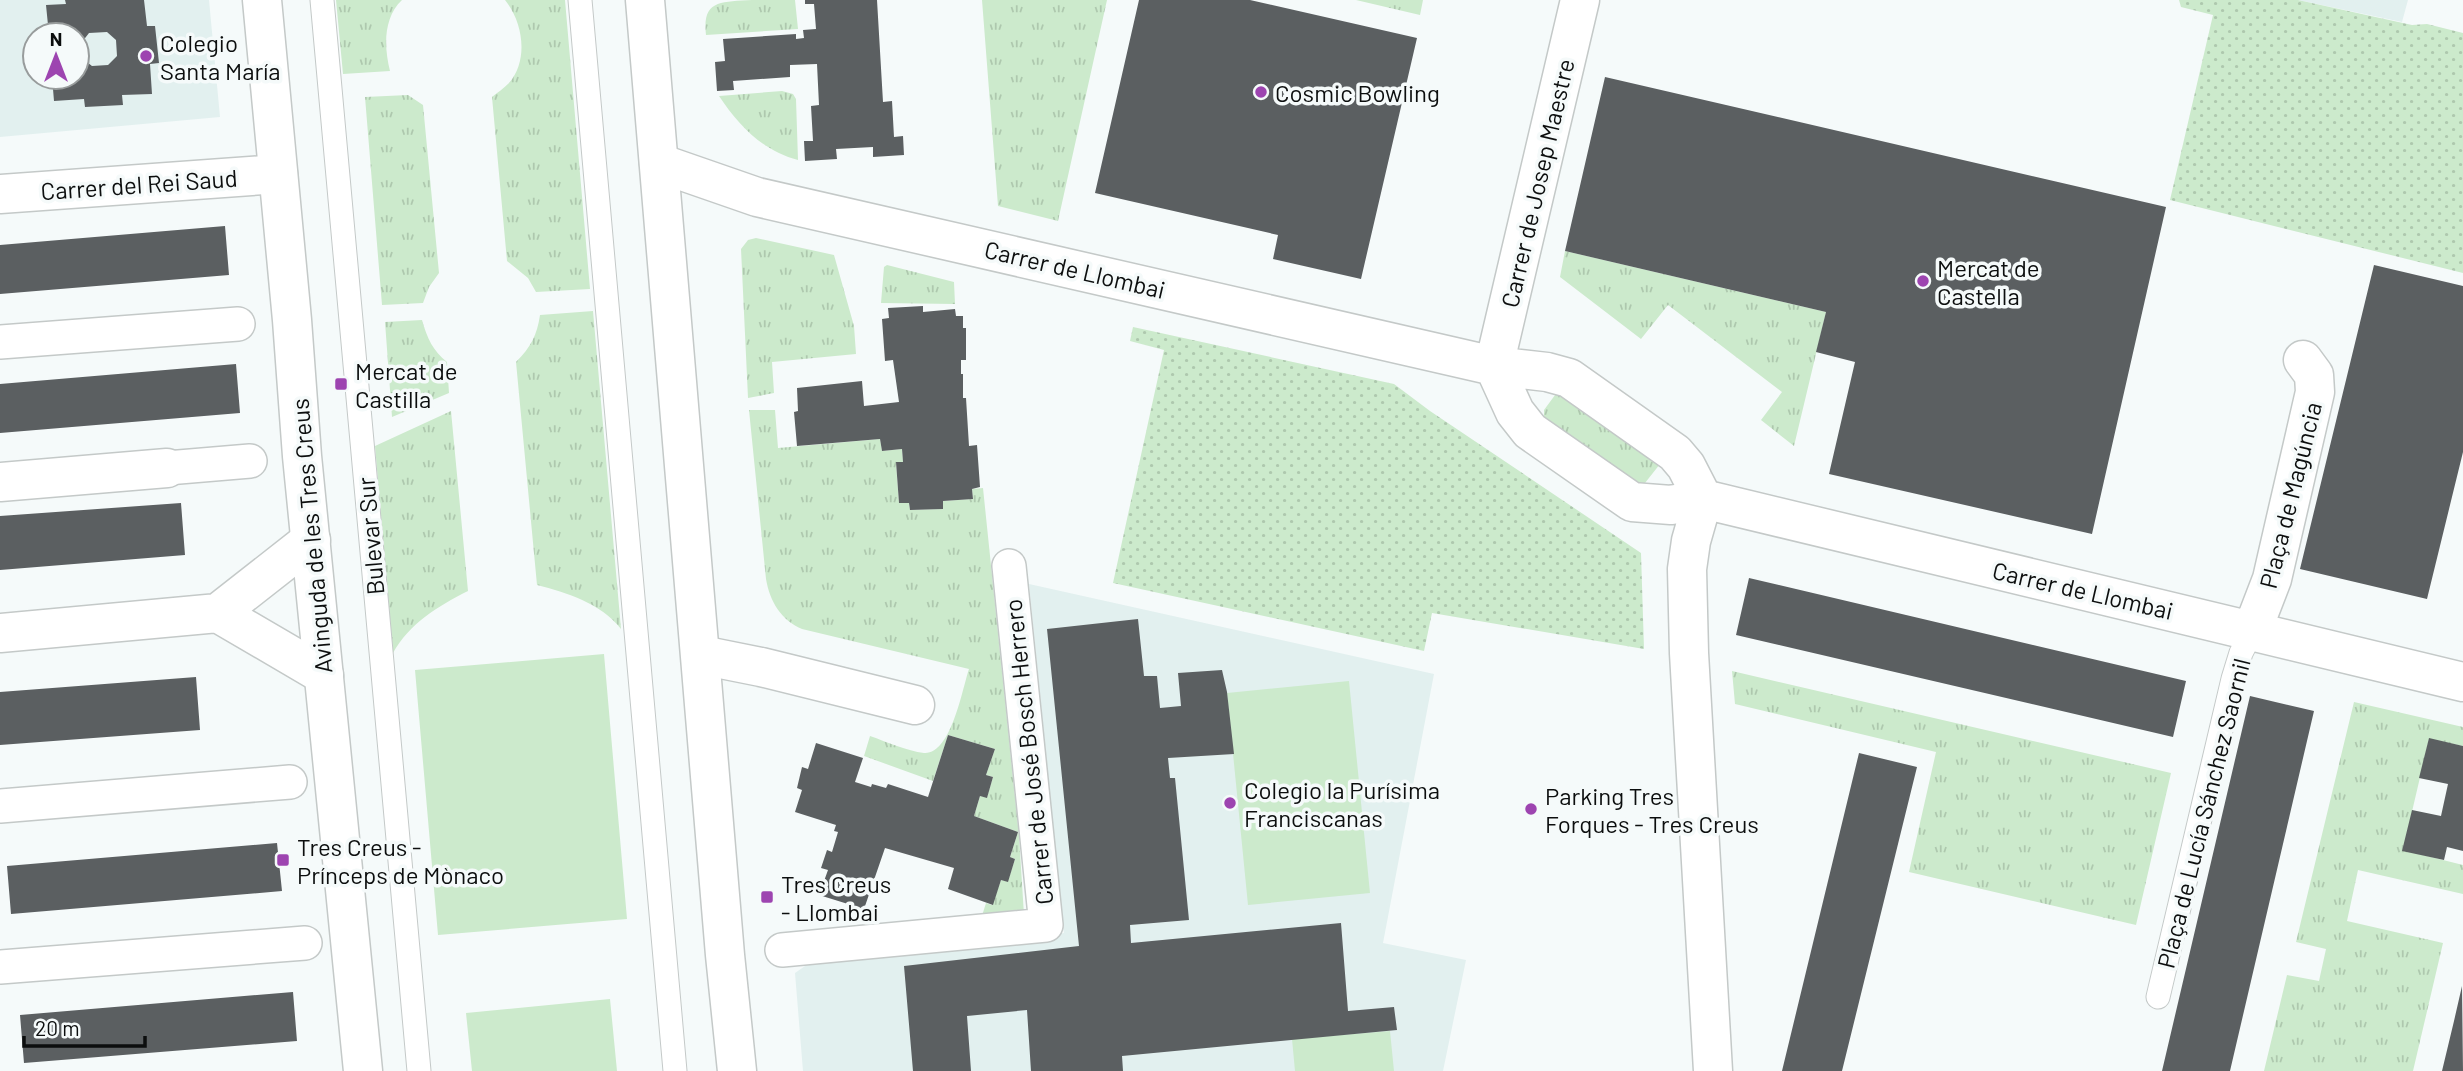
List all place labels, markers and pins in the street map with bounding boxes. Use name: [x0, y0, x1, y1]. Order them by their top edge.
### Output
place label: Colegio Santa María: [160, 28, 280, 85]
marker: Colegio Santa María: [138, 48, 154, 64]
place label: Cosmic Bowling: [1275, 78, 1440, 107]
marker: Cosmic Bowling: [1253, 84, 1269, 100]
place label: Mercat de Castella: [1937, 253, 2040, 310]
marker: Mercat de Castella: [1915, 273, 1931, 289]
place label: Mercat de Castilla: [355, 356, 458, 413]
marker: Mercat de Castilla: [333, 376, 349, 392]
place label: Colegio la Purísima Franciscanas: [1244, 775, 1440, 832]
place label: Parking Tres Forques - Tres Creus: [1545, 781, 1759, 838]
marker: Colegio la Purísima Franciscanas: [1222, 795, 1238, 811]
marker: Parking Tres Forques - Tres Creus: [1523, 801, 1539, 817]
place label: Tres Creus - Prínceps de Mònaco: [297, 832, 504, 889]
marker: Tres Creus - Prínceps de Mònaco: [275, 852, 291, 868]
place label: Tres Creus - Llombai: [781, 869, 891, 926]
marker: Tres Creus - Llombai: [759, 889, 775, 905]

